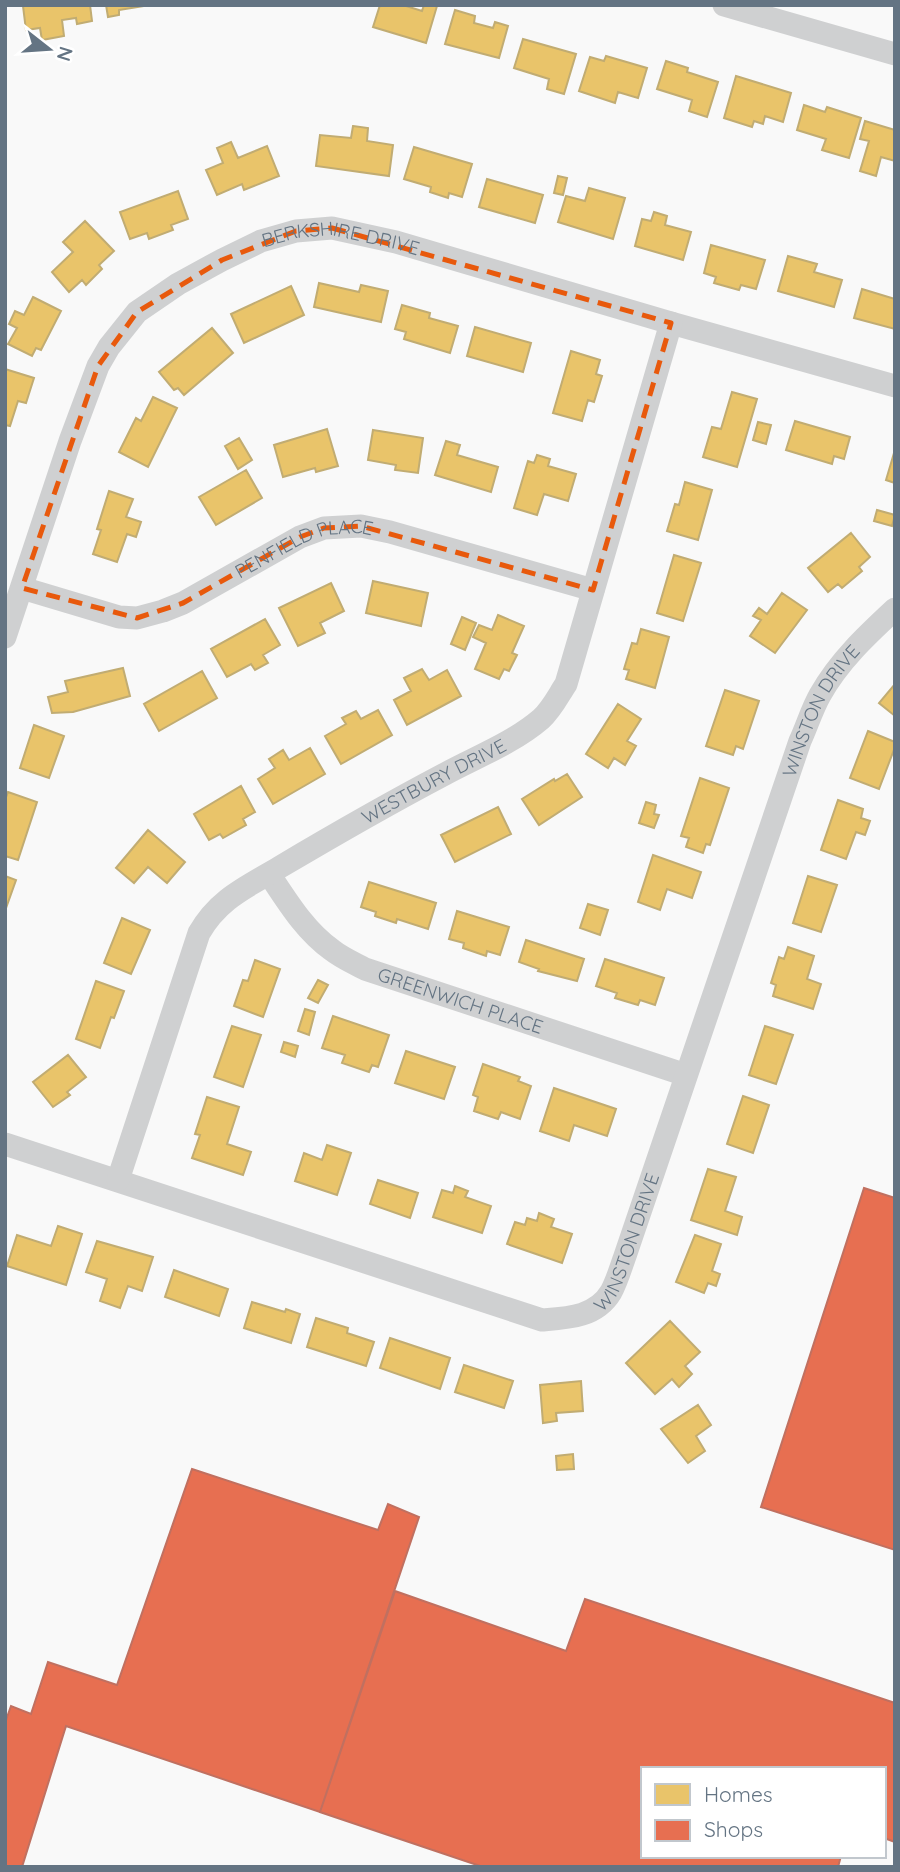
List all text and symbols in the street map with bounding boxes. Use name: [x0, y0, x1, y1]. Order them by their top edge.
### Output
north arrow: [14, 14, 84, 84]
text: N: [52, 44, 79, 64]
street label: BERKSHIRE DRIVE: [259, 216, 422, 260]
street label: PENFIELD PLACE: [230, 514, 375, 583]
street label: WINSTON DRIVE: [777, 639, 865, 780]
street label: WESTBURY DRIVE: [357, 733, 510, 829]
street label: GREENWICH PLACE: [375, 962, 546, 1039]
street label: WINSTON DRIVE: [588, 1170, 664, 1317]
legend: [641, 1767, 886, 1858]
text: Homes: [704, 1781, 773, 1807]
text: Shops: [704, 1816, 763, 1842]

